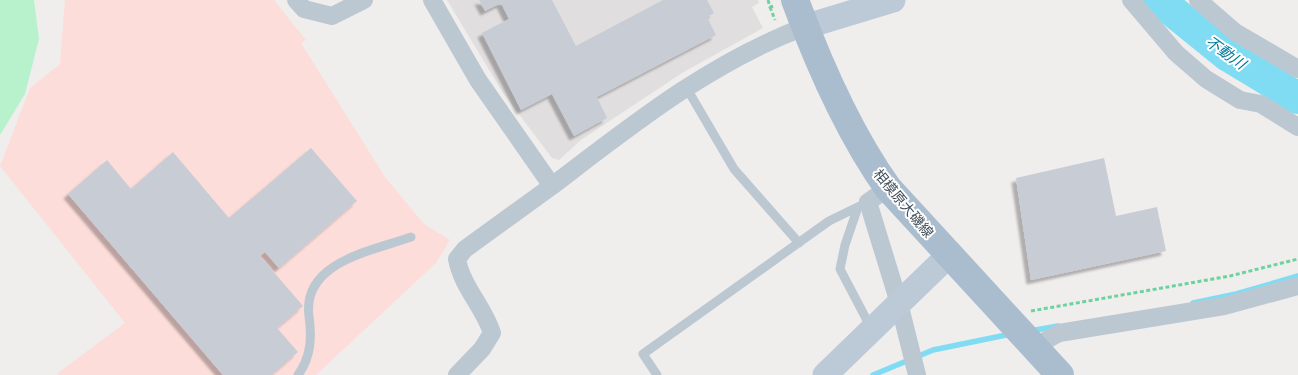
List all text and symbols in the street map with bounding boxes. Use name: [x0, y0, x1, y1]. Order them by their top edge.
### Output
water label: 不動川: [1202, 32, 1251, 73]
street label: 相模原大磯線: [870, 165, 938, 241]

